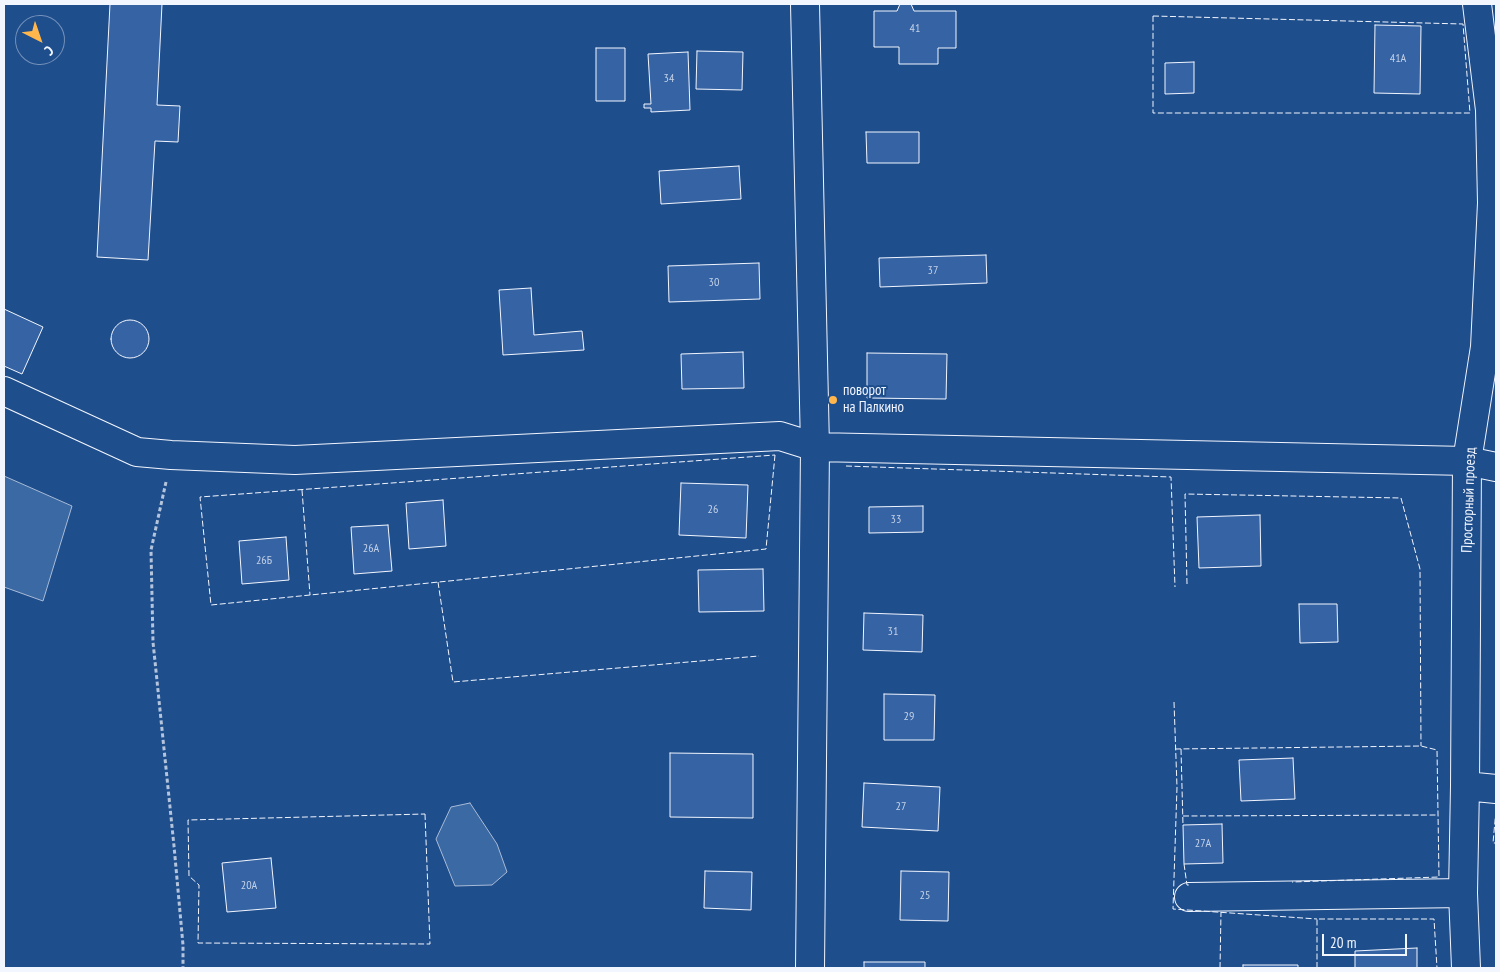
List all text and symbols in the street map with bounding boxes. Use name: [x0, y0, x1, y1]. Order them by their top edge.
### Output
north arrow: [15, 15, 65, 65]
house number: 41: [910, 22, 920, 36]
text: С: [41, 42, 58, 59]
house number: 41А: [1390, 52, 1406, 66]
house number: 34: [664, 72, 674, 86]
house number: 37: [928, 264, 938, 278]
house number: 30: [709, 276, 719, 290]
place label: поворот на Палкино: [843, 382, 904, 417]
marker: поворот на Палкино: [827, 394, 839, 406]
street label: Просторный проезд: [1458, 447, 1480, 553]
house number: 26: [708, 503, 718, 517]
house number: 33: [891, 513, 901, 527]
house number: 26А: [363, 542, 379, 556]
house number: 26Б: [256, 554, 272, 568]
house number: 31: [888, 625, 898, 639]
house number: 29: [904, 710, 914, 724]
house number: 27: [896, 800, 906, 814]
house number: 27А: [1195, 837, 1211, 851]
house number: 20А: [241, 879, 257, 893]
house number: 25: [920, 889, 930, 903]
scale bar: [1325, 924, 1410, 956]
text: 20 m: [1330, 933, 1356, 952]

